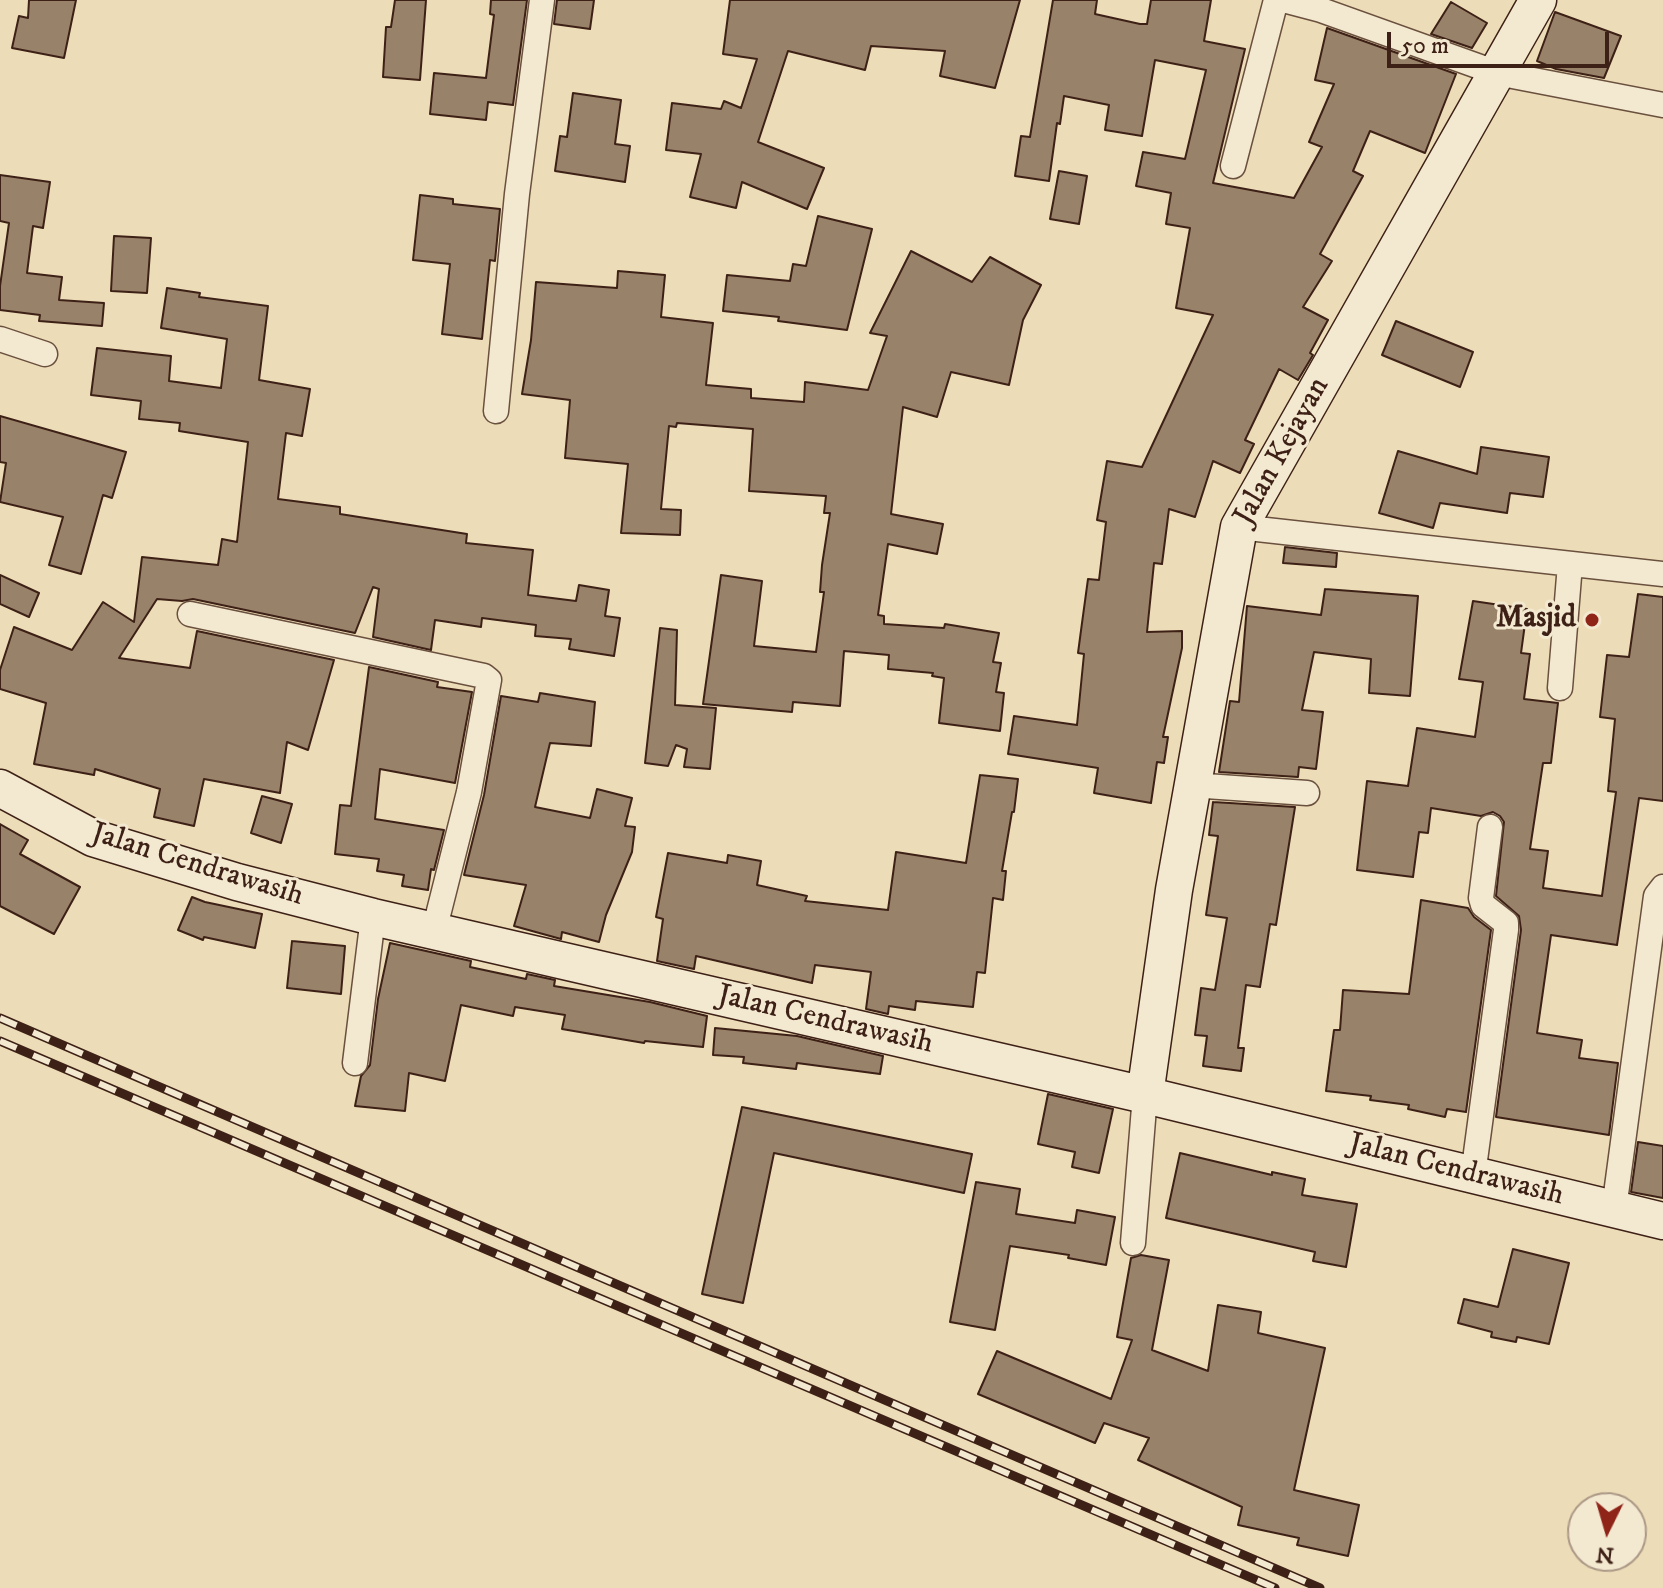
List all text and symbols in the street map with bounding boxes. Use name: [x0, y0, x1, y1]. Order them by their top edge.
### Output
scale bar: [1391, 16, 1613, 66]
text: 50 m: [1401, 31, 1449, 61]
street label: Jalan Kejayan: [1228, 372, 1338, 532]
place label: Masjid: [1496, 602, 1576, 638]
marker: Masjid: [1583, 611, 1601, 629]
street label: Jalan Cendrawasih: [87, 817, 307, 915]
street label: Jalan Cendrawasih: [714, 979, 936, 1063]
street label: Jalan Cendrawasih: [1345, 1127, 1567, 1215]
north arrow: [1567, 1492, 1647, 1572]
text: N: [1595, 1540, 1615, 1569]

